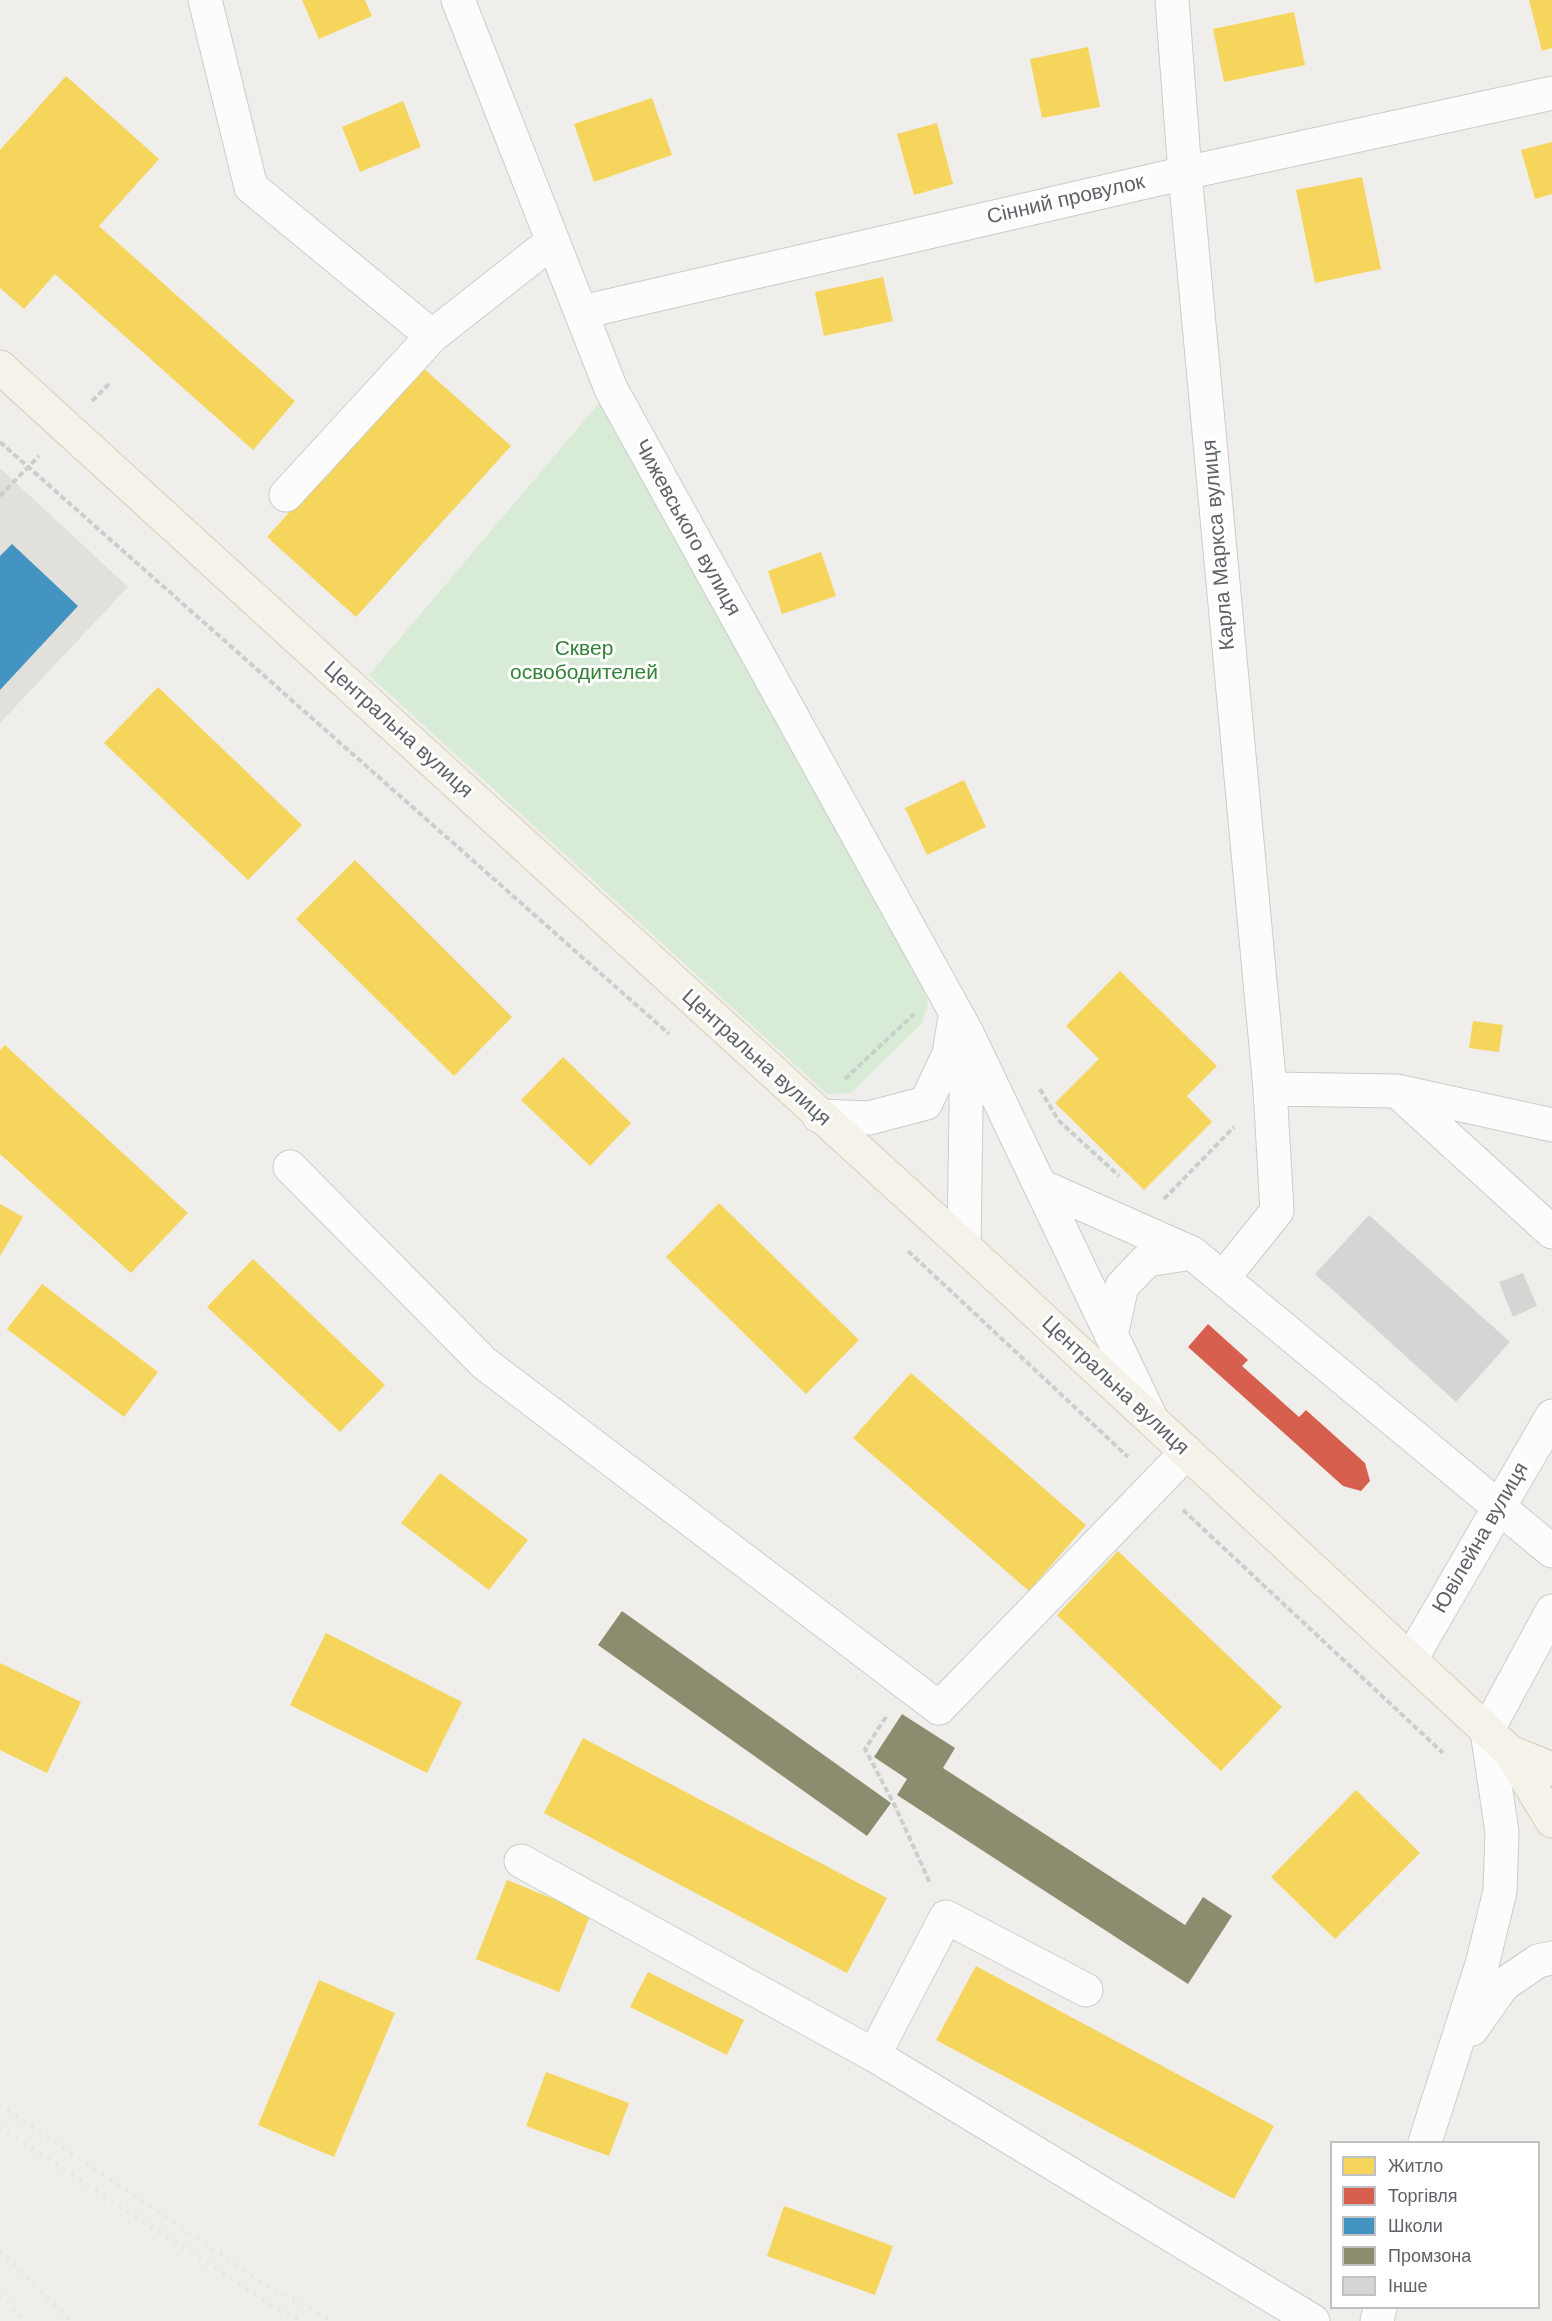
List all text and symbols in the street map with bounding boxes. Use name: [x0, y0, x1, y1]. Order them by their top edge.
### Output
street label: Сінний провулок: [985, 170, 1147, 230]
street label: Чижевського вулиця: [628, 435, 746, 621]
street label: Карла Маркса вулиця: [1197, 439, 1241, 651]
park label: Сквер освободителей: [510, 636, 658, 686]
street label: Центральна вулиця: [318, 656, 478, 804]
street label: Центральна вулиця: [676, 984, 836, 1132]
street label: Центральна вулиця: [1036, 1311, 1194, 1461]
street label: Ювілейна вулиця: [1428, 1458, 1534, 1618]
legend: [1330, 2141, 1540, 2309]
text: Житло: [1388, 2156, 1443, 2176]
text: Торгівля: [1388, 2186, 1458, 2206]
text: Школи: [1388, 2216, 1443, 2236]
text: Промзона: [1388, 2246, 1471, 2266]
text: Інше: [1388, 2276, 1427, 2296]

